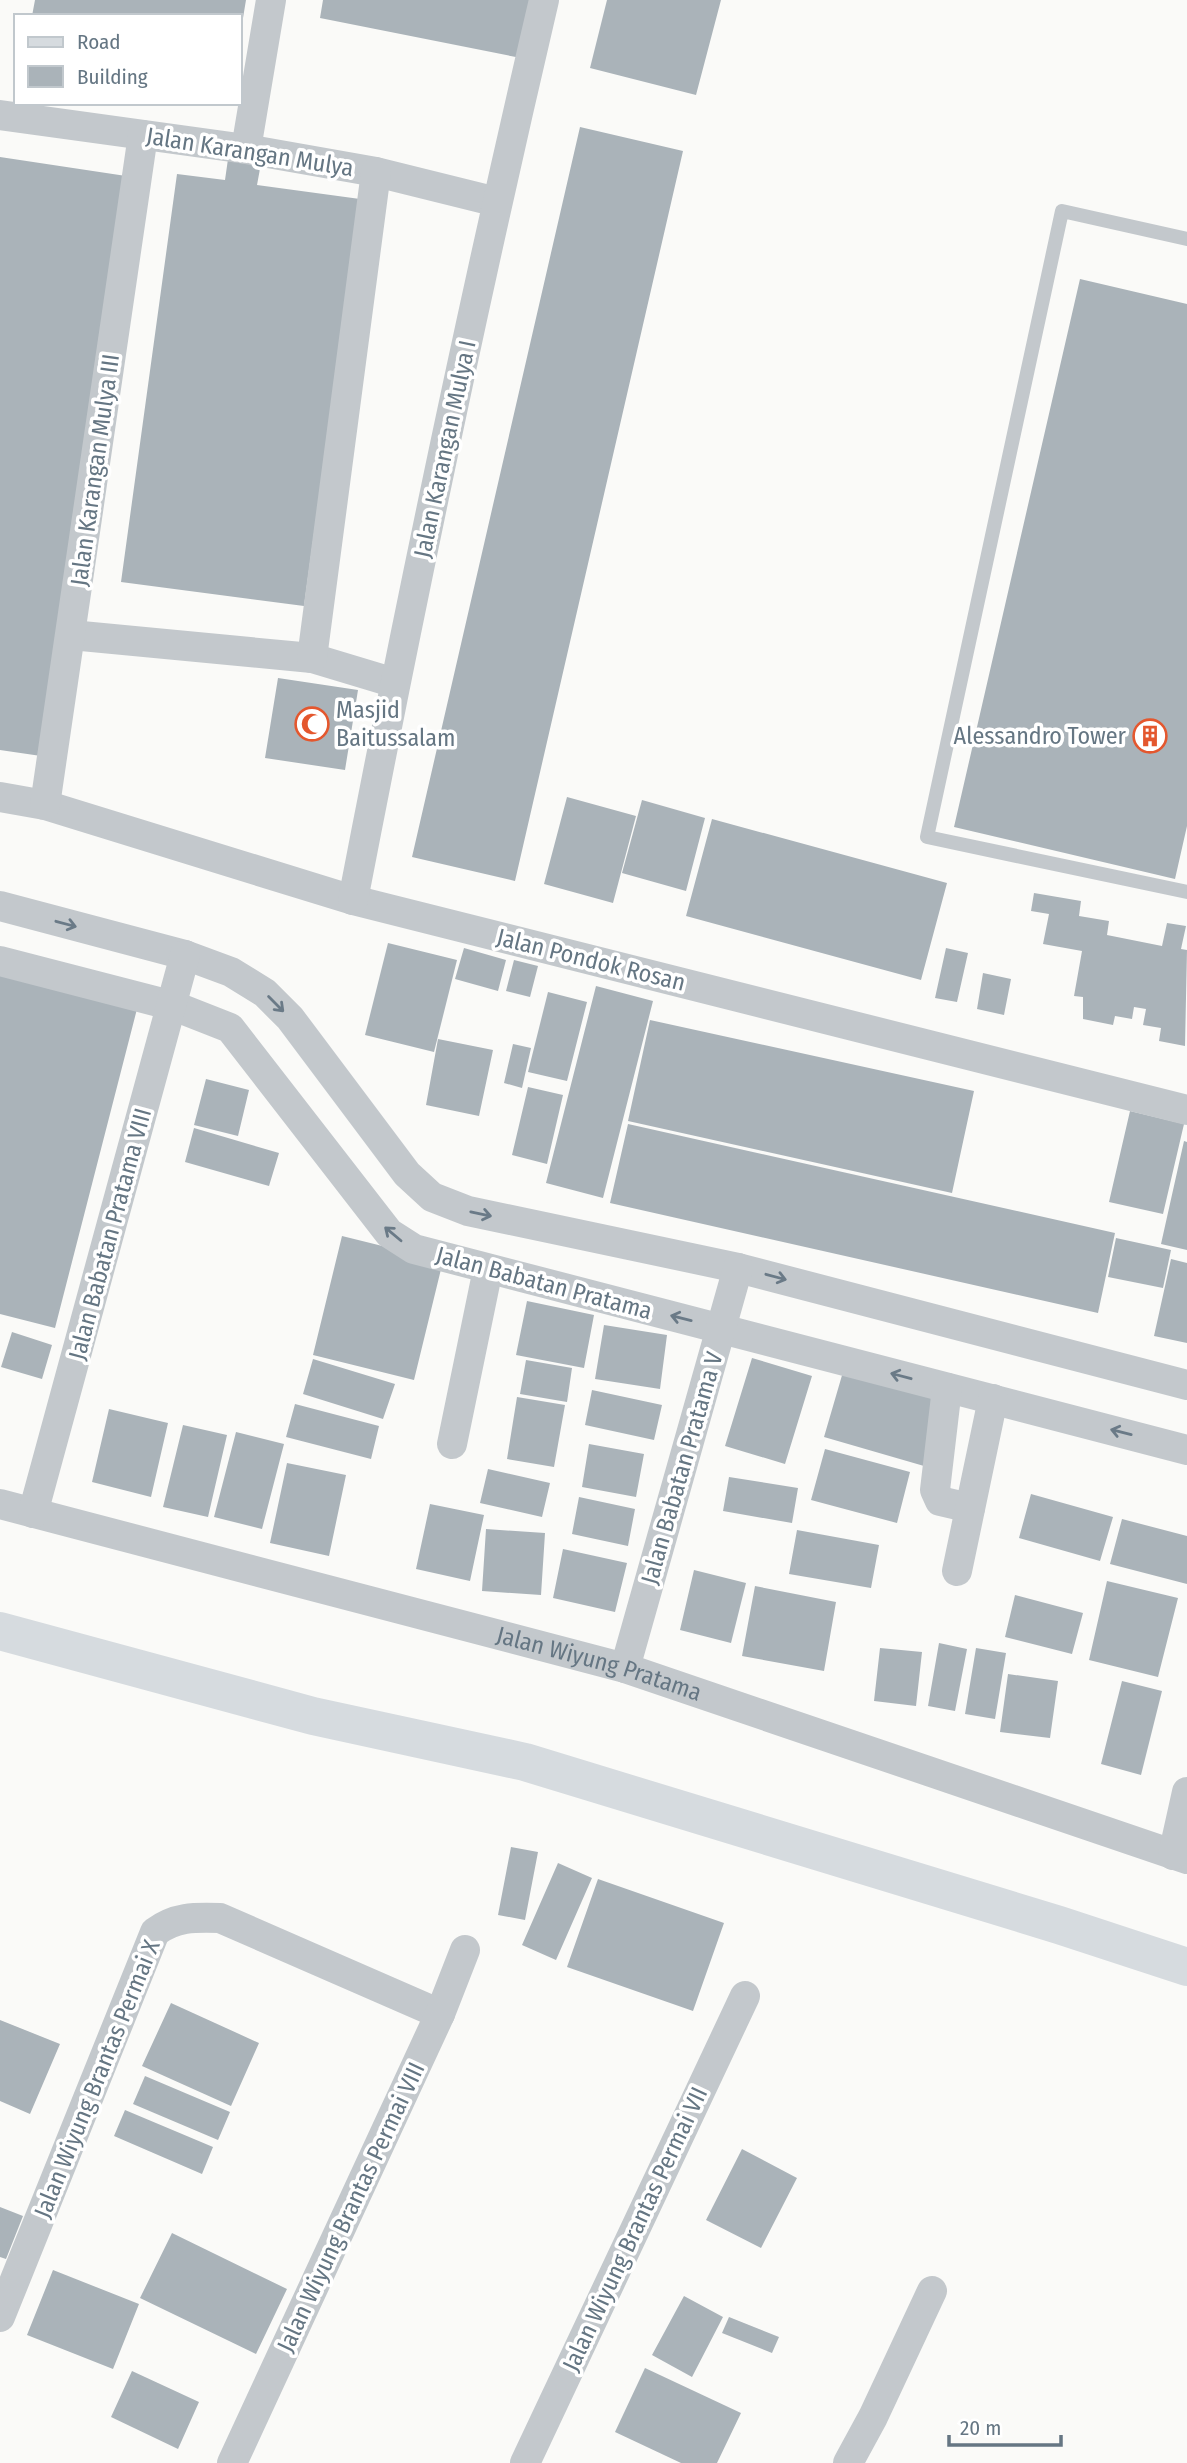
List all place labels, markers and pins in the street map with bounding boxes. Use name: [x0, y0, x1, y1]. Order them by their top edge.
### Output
place label: Masjid Baitussalam: [336, 696, 455, 752]
mosque icon: Masjid Baitussalam: [293, 705, 331, 743]
building icon: Alessandro Tower: [1131, 717, 1169, 755]
place label: Alessandro Tower: [954, 722, 1127, 750]

